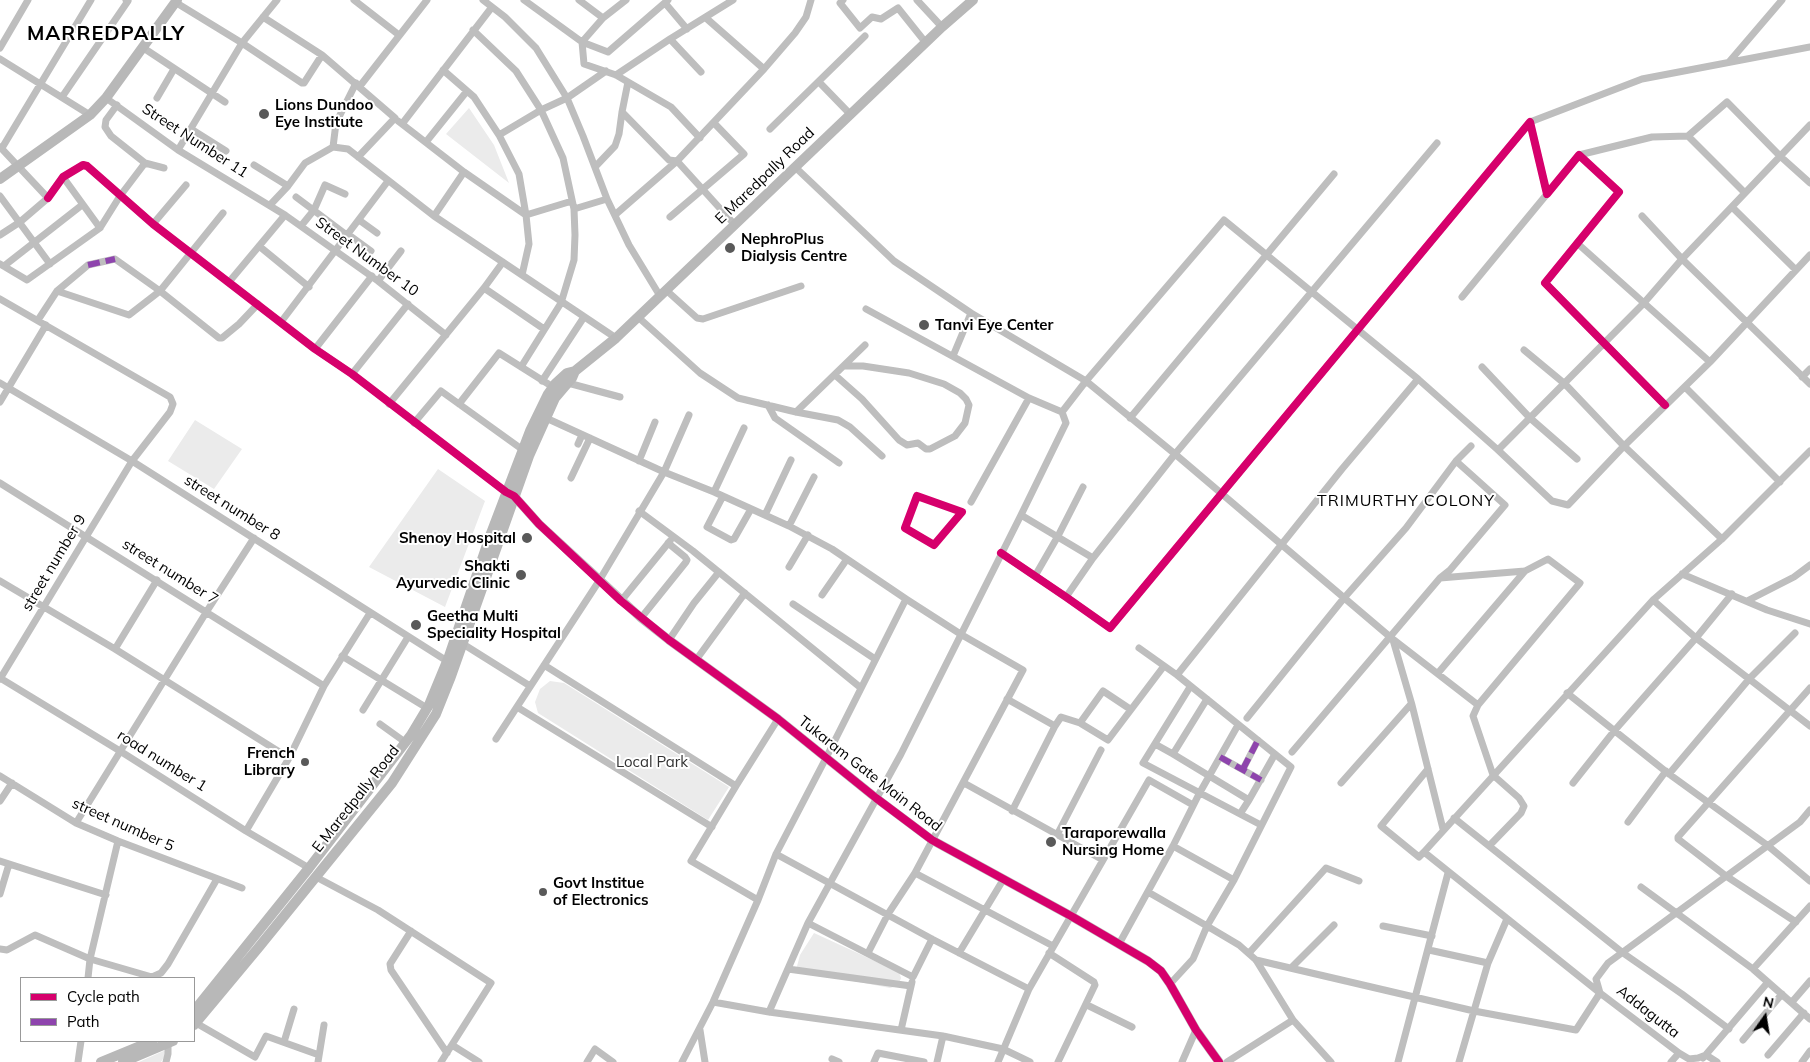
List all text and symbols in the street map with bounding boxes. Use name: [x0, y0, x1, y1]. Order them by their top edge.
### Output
district label: MARREDPALLY: [26, 22, 186, 46]
place label: Lions Dundoo Eye Institute: [275, 96, 373, 131]
street label: Street Number 11: [139, 100, 251, 182]
marker: Lions Dundoo Eye Institute: [257, 107, 271, 121]
street label: E Maredpally Road: [712, 124, 818, 228]
street label: Street Number 10: [312, 214, 422, 300]
place label: NephroPlus Dialysis Centre: [741, 230, 847, 265]
marker: NephroPlus Dialysis Centre: [723, 241, 737, 255]
place label: Tanvi Eye Center: [935, 316, 1053, 334]
marker: Tanvi Eye Center: [917, 318, 931, 332]
street label: street number 8: [181, 471, 283, 545]
district label: TRIMURTHY COLONY: [1315, 491, 1497, 511]
street label: street number 9: [18, 511, 90, 615]
place label: Shenoy Hospital: [399, 529, 516, 547]
marker: Shenoy Hospital: [520, 531, 534, 545]
street label: street number 7: [119, 535, 221, 609]
place label: Shakti Ayurvedic Clinic: [396, 557, 510, 592]
marker: Shakti Ayurvedic Clinic: [514, 568, 528, 582]
place label: Geetha Multi Speciality Hospital: [427, 607, 561, 642]
marker: Geetha Multi Speciality Hospital: [409, 618, 423, 632]
street label: Tukaram Gate Main Road: [795, 712, 945, 836]
street label: road number 1: [114, 726, 210, 796]
street label: E Maredpally Road: [309, 742, 403, 856]
place label: French Library: [244, 744, 295, 779]
park label: Local Park: [616, 753, 688, 771]
marker: French Library: [299, 756, 311, 768]
street label: street number 5: [69, 794, 177, 856]
place label: Taraporewalla Nursing Home: [1062, 824, 1166, 859]
marker: Taraporewalla Nursing Home: [1044, 835, 1058, 849]
place label: Govt Institue of Electronics: [553, 874, 648, 909]
marker: Govt Institue of Electronics: [537, 886, 549, 898]
legend: [20, 977, 195, 1042]
street label: Addagutta: [1613, 982, 1683, 1042]
text: Cycle path: [67, 987, 140, 1006]
north arrow: [1740, 992, 1790, 1042]
text: N: [1761, 992, 1776, 1012]
text: Path: [67, 1012, 99, 1031]

